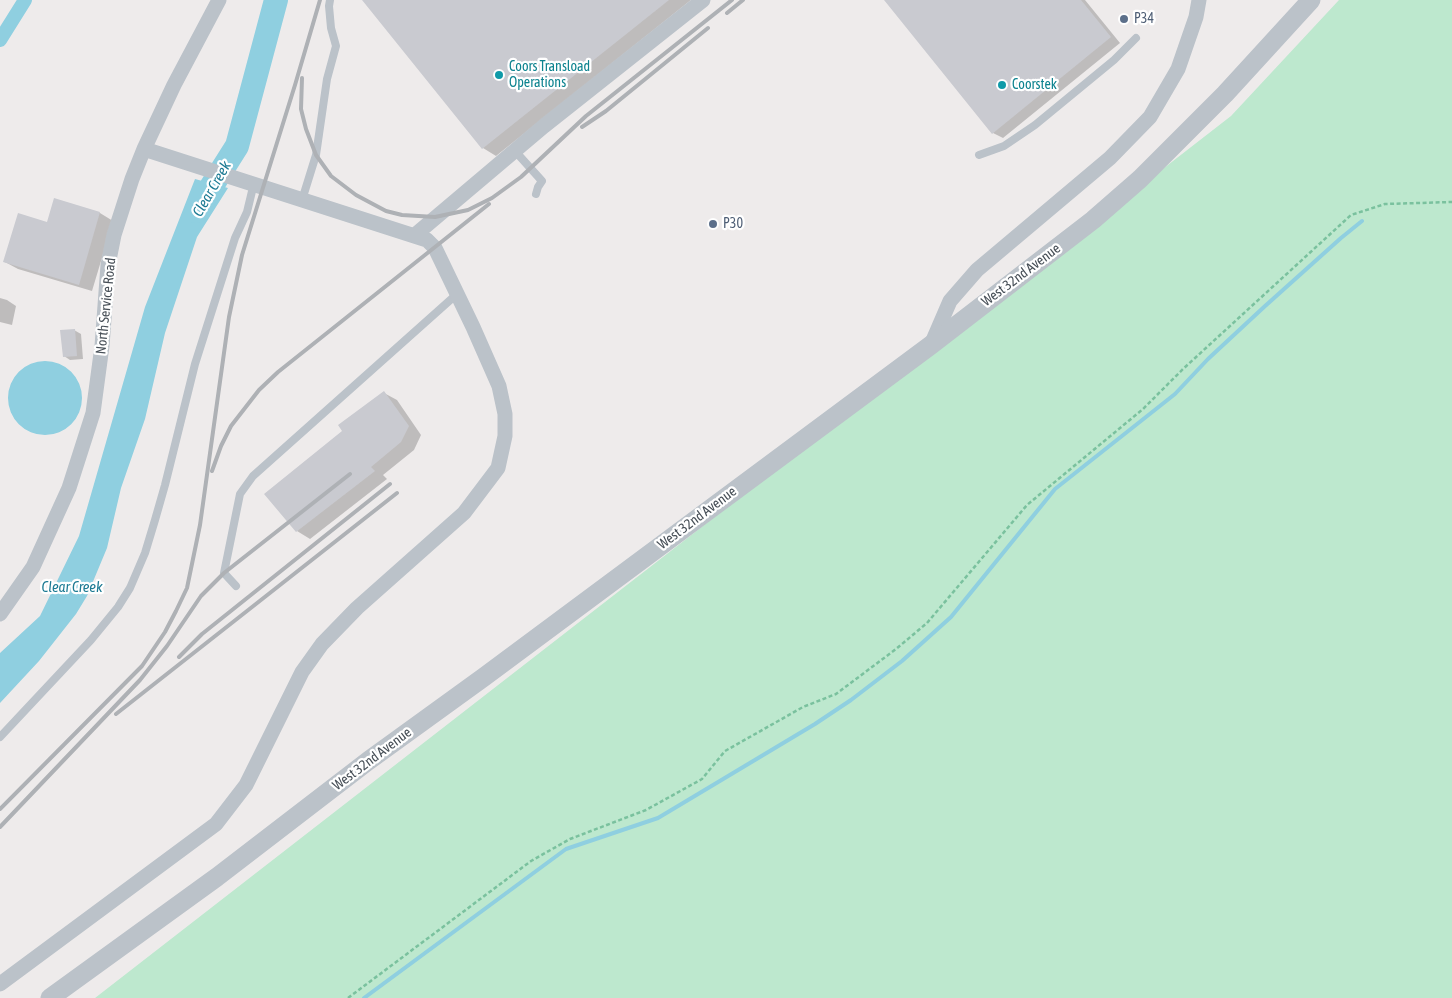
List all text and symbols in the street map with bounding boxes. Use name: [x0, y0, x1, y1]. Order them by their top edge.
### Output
place label: P34: [1134, 11, 1154, 27]
marker: P34: [1118, 13, 1130, 25]
place label: Coors Transload Operations: [509, 59, 590, 92]
marker: Coors Transload Operations: [493, 69, 505, 81]
place label: Coorstek: [1012, 77, 1057, 93]
marker: Coorstek: [996, 79, 1008, 91]
water label: Clear Creek: [189, 158, 235, 220]
place label: P30: [723, 216, 743, 232]
marker: P30: [707, 218, 719, 230]
street label: West 32nd Avenue: [978, 240, 1064, 310]
street label: North Service Road: [93, 257, 119, 355]
street label: West 32nd Avenue: [654, 483, 740, 553]
water label: Clear Creek: [41, 578, 103, 596]
street label: West 32nd Avenue: [329, 724, 415, 794]

